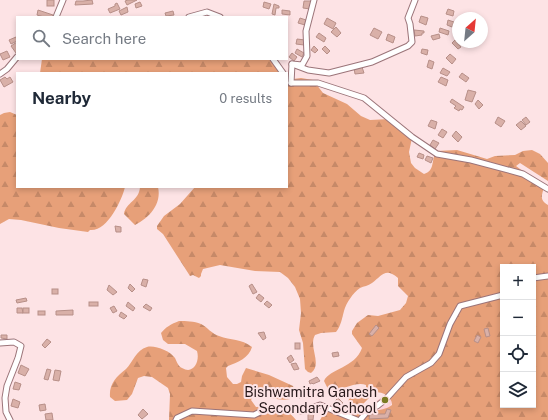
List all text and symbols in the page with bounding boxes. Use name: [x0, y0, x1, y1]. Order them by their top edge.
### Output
north arrow: [452, 12, 488, 48]
search box: [16, 16, 288, 60]
icon: search: [30, 27, 52, 49]
text: Search here: [62, 30, 146, 47]
text: Nearby: [32, 88, 91, 108]
text: 0 results: [219, 91, 272, 106]
map controls: [500, 264, 536, 408]
button: +: [500, 264, 536, 300]
button: −: [500, 300, 536, 336]
button: locate: [500, 336, 536, 372]
button: layers: [500, 372, 536, 408]
place label: Bishwamitra Ganesh Secondary School: [244, 384, 377, 416]
marker: Bishwamitra Ganesh Secondary School: [380, 395, 390, 405]

